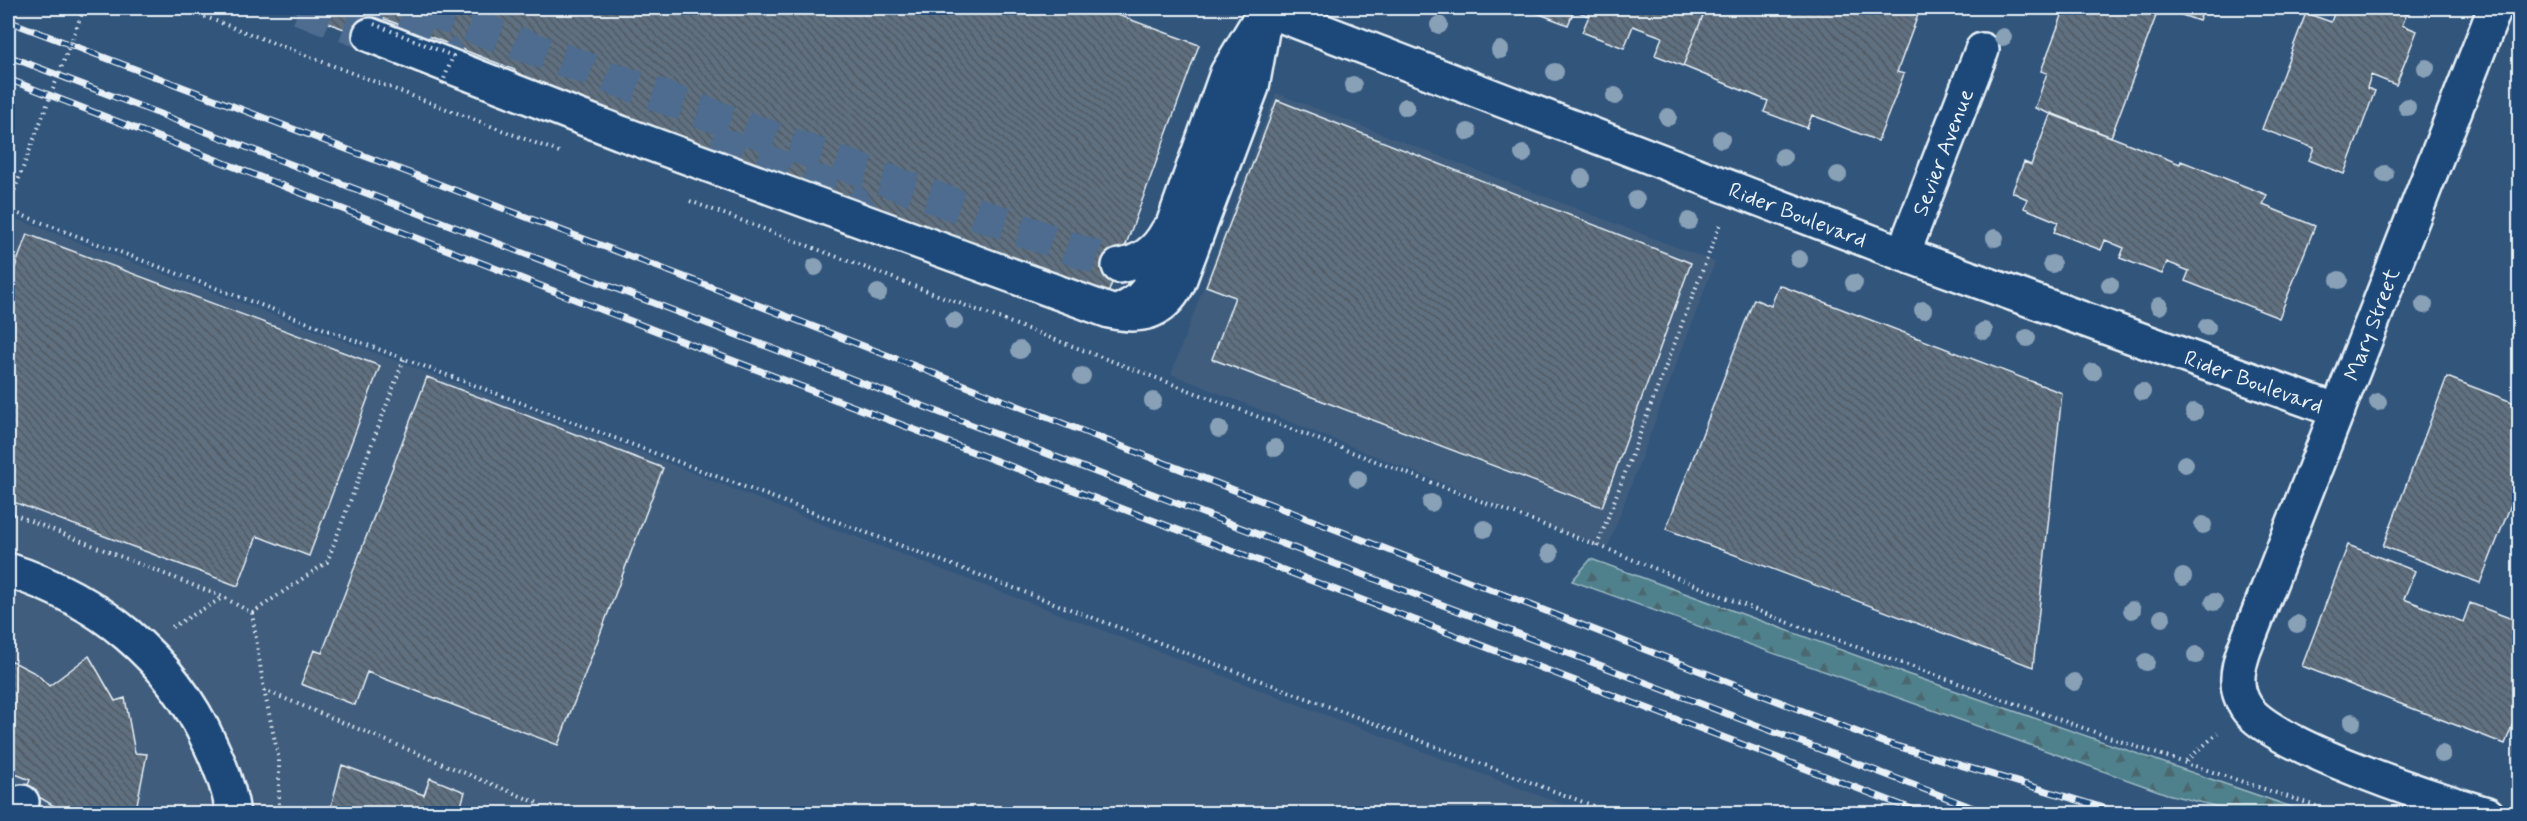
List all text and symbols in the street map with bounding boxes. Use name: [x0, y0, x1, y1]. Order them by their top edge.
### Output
street label: Sevier Avenue: [1907, 85, 1981, 220]
street label: Rider Boulevard: [1724, 177, 1870, 255]
street label: Mary Street: [2339, 264, 2407, 385]
street label: Rider Boulevard: [2180, 345, 2327, 421]

